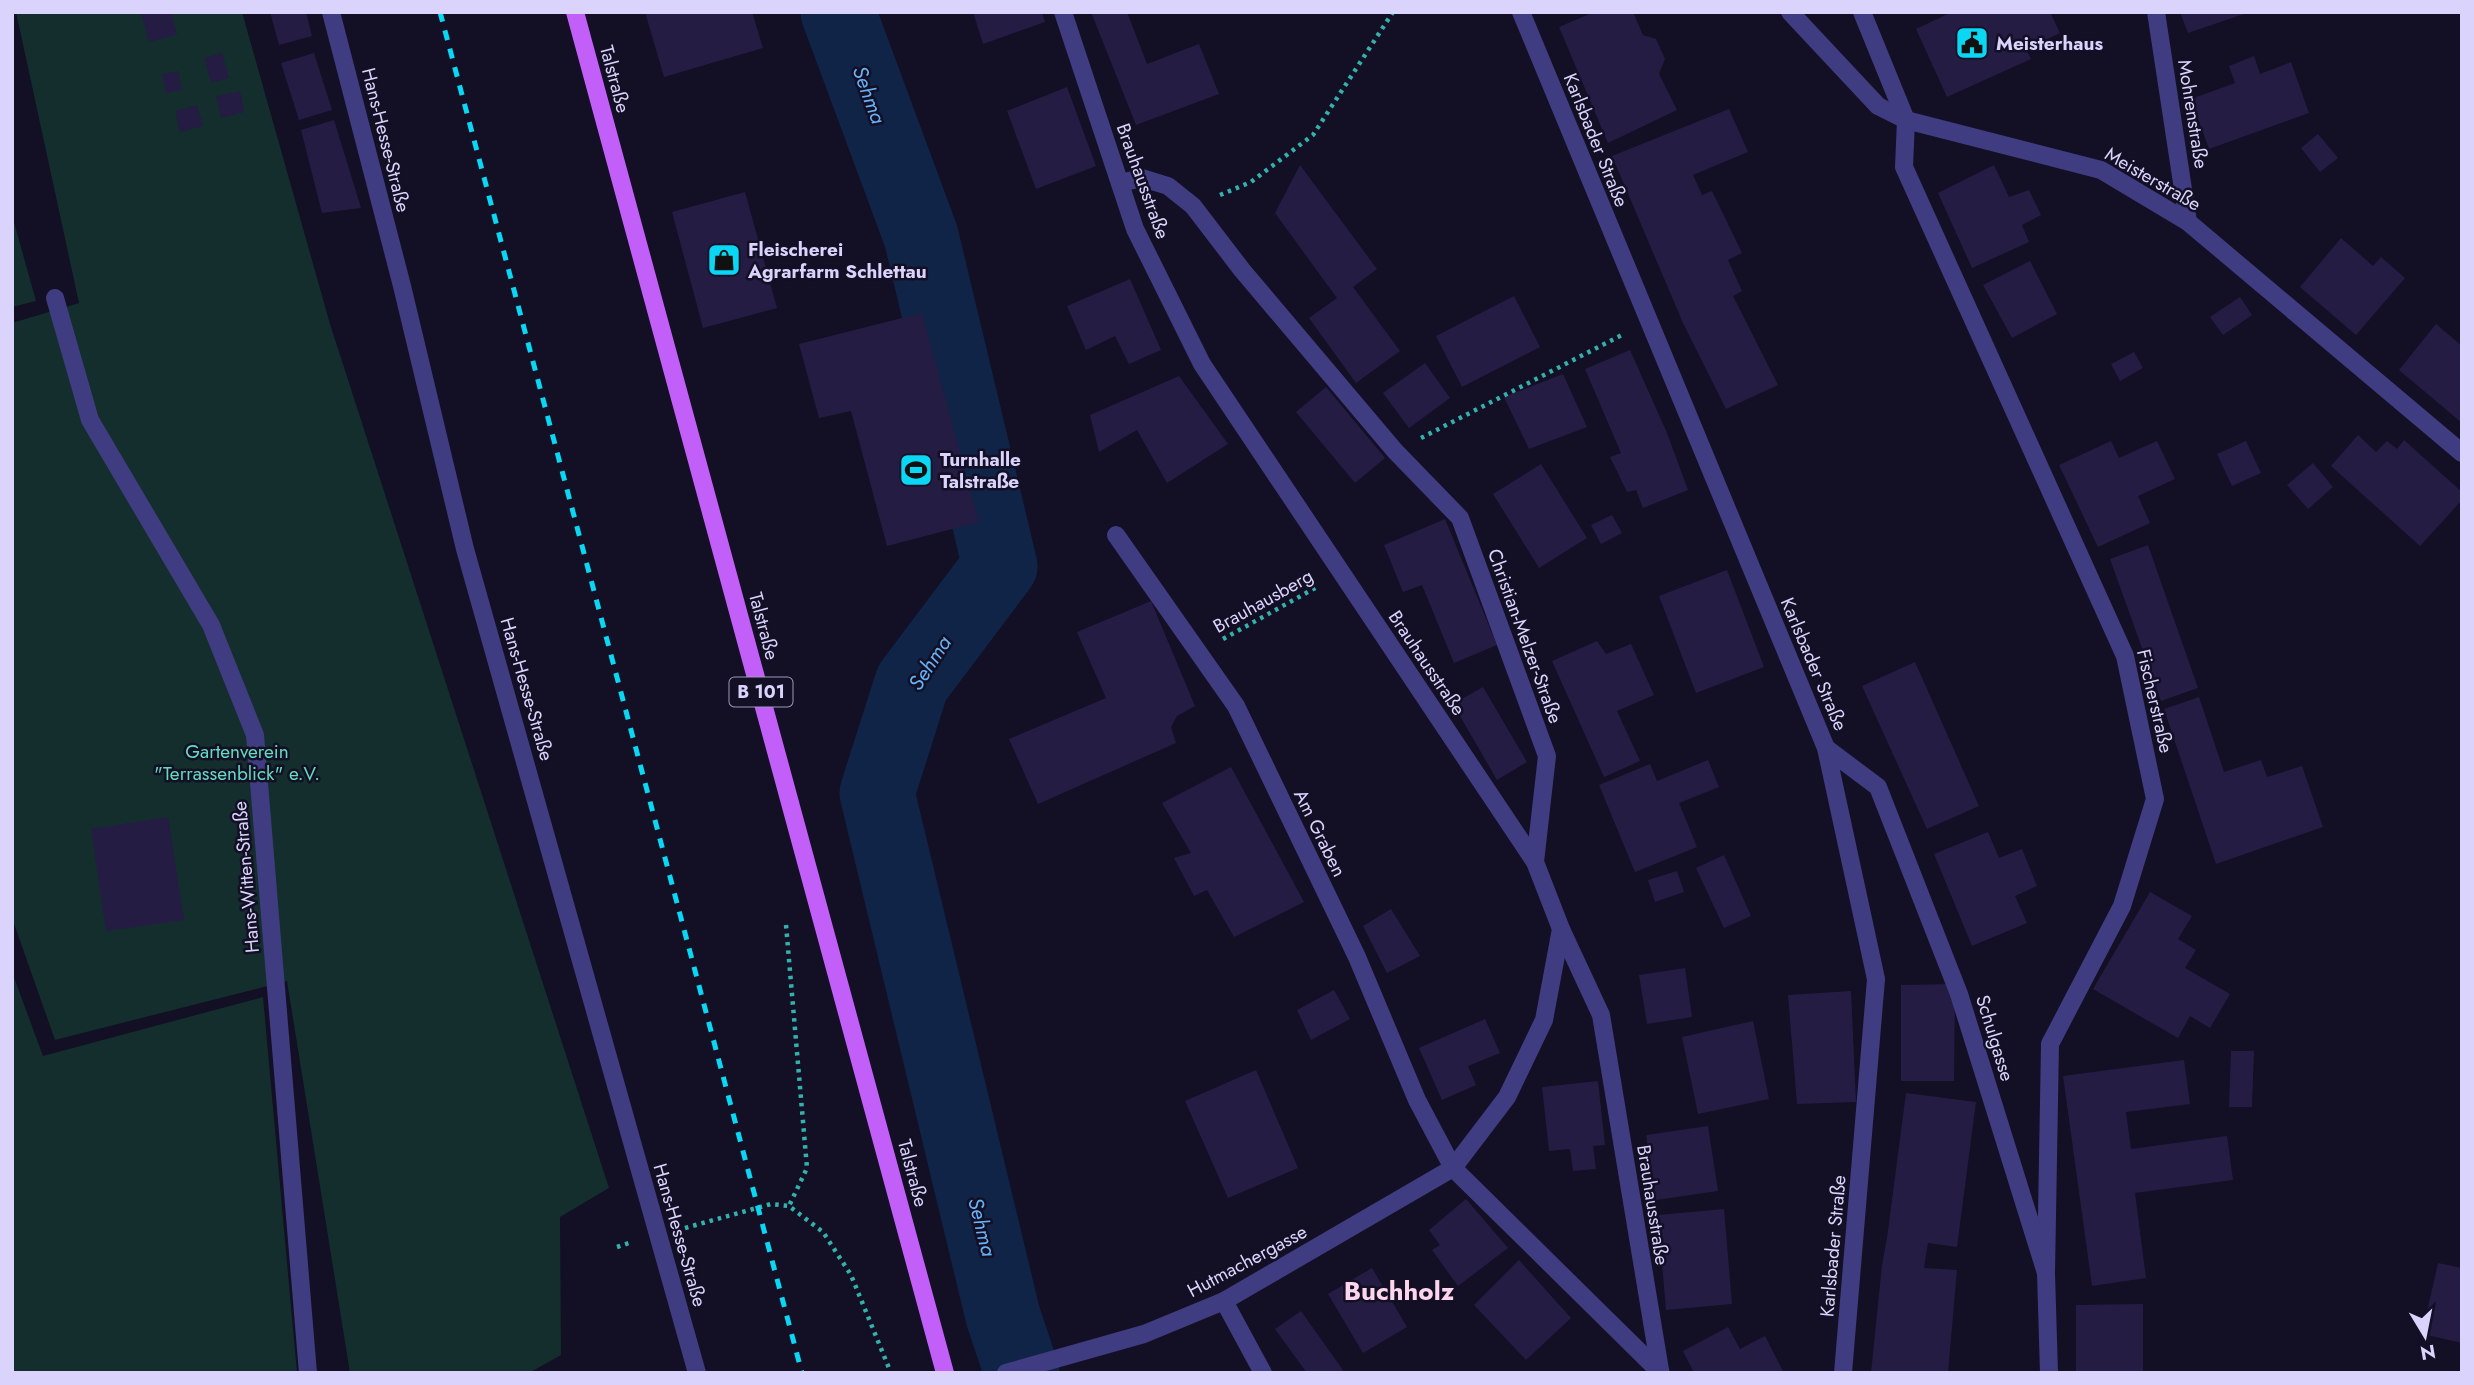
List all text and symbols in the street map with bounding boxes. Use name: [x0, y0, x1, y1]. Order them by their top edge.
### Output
public building icon: Meisterhaus: [1953, 24, 1991, 62]
place label: Meisterhaus: [1996, 30, 2103, 57]
street label: Talstraße: [593, 42, 637, 116]
street label: Mohrenstraße: [2171, 58, 2215, 171]
water label: Sehma: [845, 62, 893, 129]
street label: Hans-Hesse-Straße: [355, 65, 417, 215]
street label: Karlsbader Straße: [1557, 69, 1635, 211]
street label: Brauhausstraße: [1110, 119, 1177, 243]
street label: Meisterstraße: [2100, 141, 2206, 218]
place label: Fleischerei Agrarfarm Schlettau: [747, 236, 927, 285]
shop icon: Fleischerei Agrarfarm Schlettau: [705, 241, 743, 279]
place label: Turnhalle Talstraße: [940, 446, 1021, 495]
sports icon: Turnhalle Talstraße: [897, 451, 935, 489]
street label: Christian-Melzer-Straße: [1481, 545, 1569, 727]
street label: Brauhausberg: [1208, 562, 1318, 640]
street label: Talstraße: [742, 589, 786, 663]
street label: Karlsbader Straße: [1774, 593, 1854, 735]
street label: Brauhausstraße: [1382, 605, 1472, 721]
street label: Hans-Hesse-Straße: [494, 614, 560, 764]
water label: Sehma: [901, 629, 959, 696]
street label: Fischerstraße: [2130, 646, 2180, 756]
road number: B 101: [730, 678, 792, 706]
park label: Gartenverein "Terrassenblick" e.V.: [154, 738, 320, 787]
street label: Am Graben: [1287, 785, 1353, 881]
street label: Hans-Witten-Straße: [226, 800, 266, 954]
street label: Schulgasse: [1969, 992, 2021, 1085]
street label: Talstraße: [891, 1136, 935, 1210]
street label: Brauhausstraße: [1630, 1143, 1676, 1267]
street label: Hans-Hesse-Straße: [647, 1160, 713, 1310]
street label: Karlsbader Straße: [1813, 1174, 1853, 1318]
water label: Sehma: [960, 1194, 1004, 1260]
street label: Hutmachergasse: [1182, 1218, 1312, 1304]
district label: Buchholz: [1344, 1272, 1455, 1310]
north arrow: [2390, 1301, 2460, 1371]
text: N: [2418, 1338, 2438, 1367]

